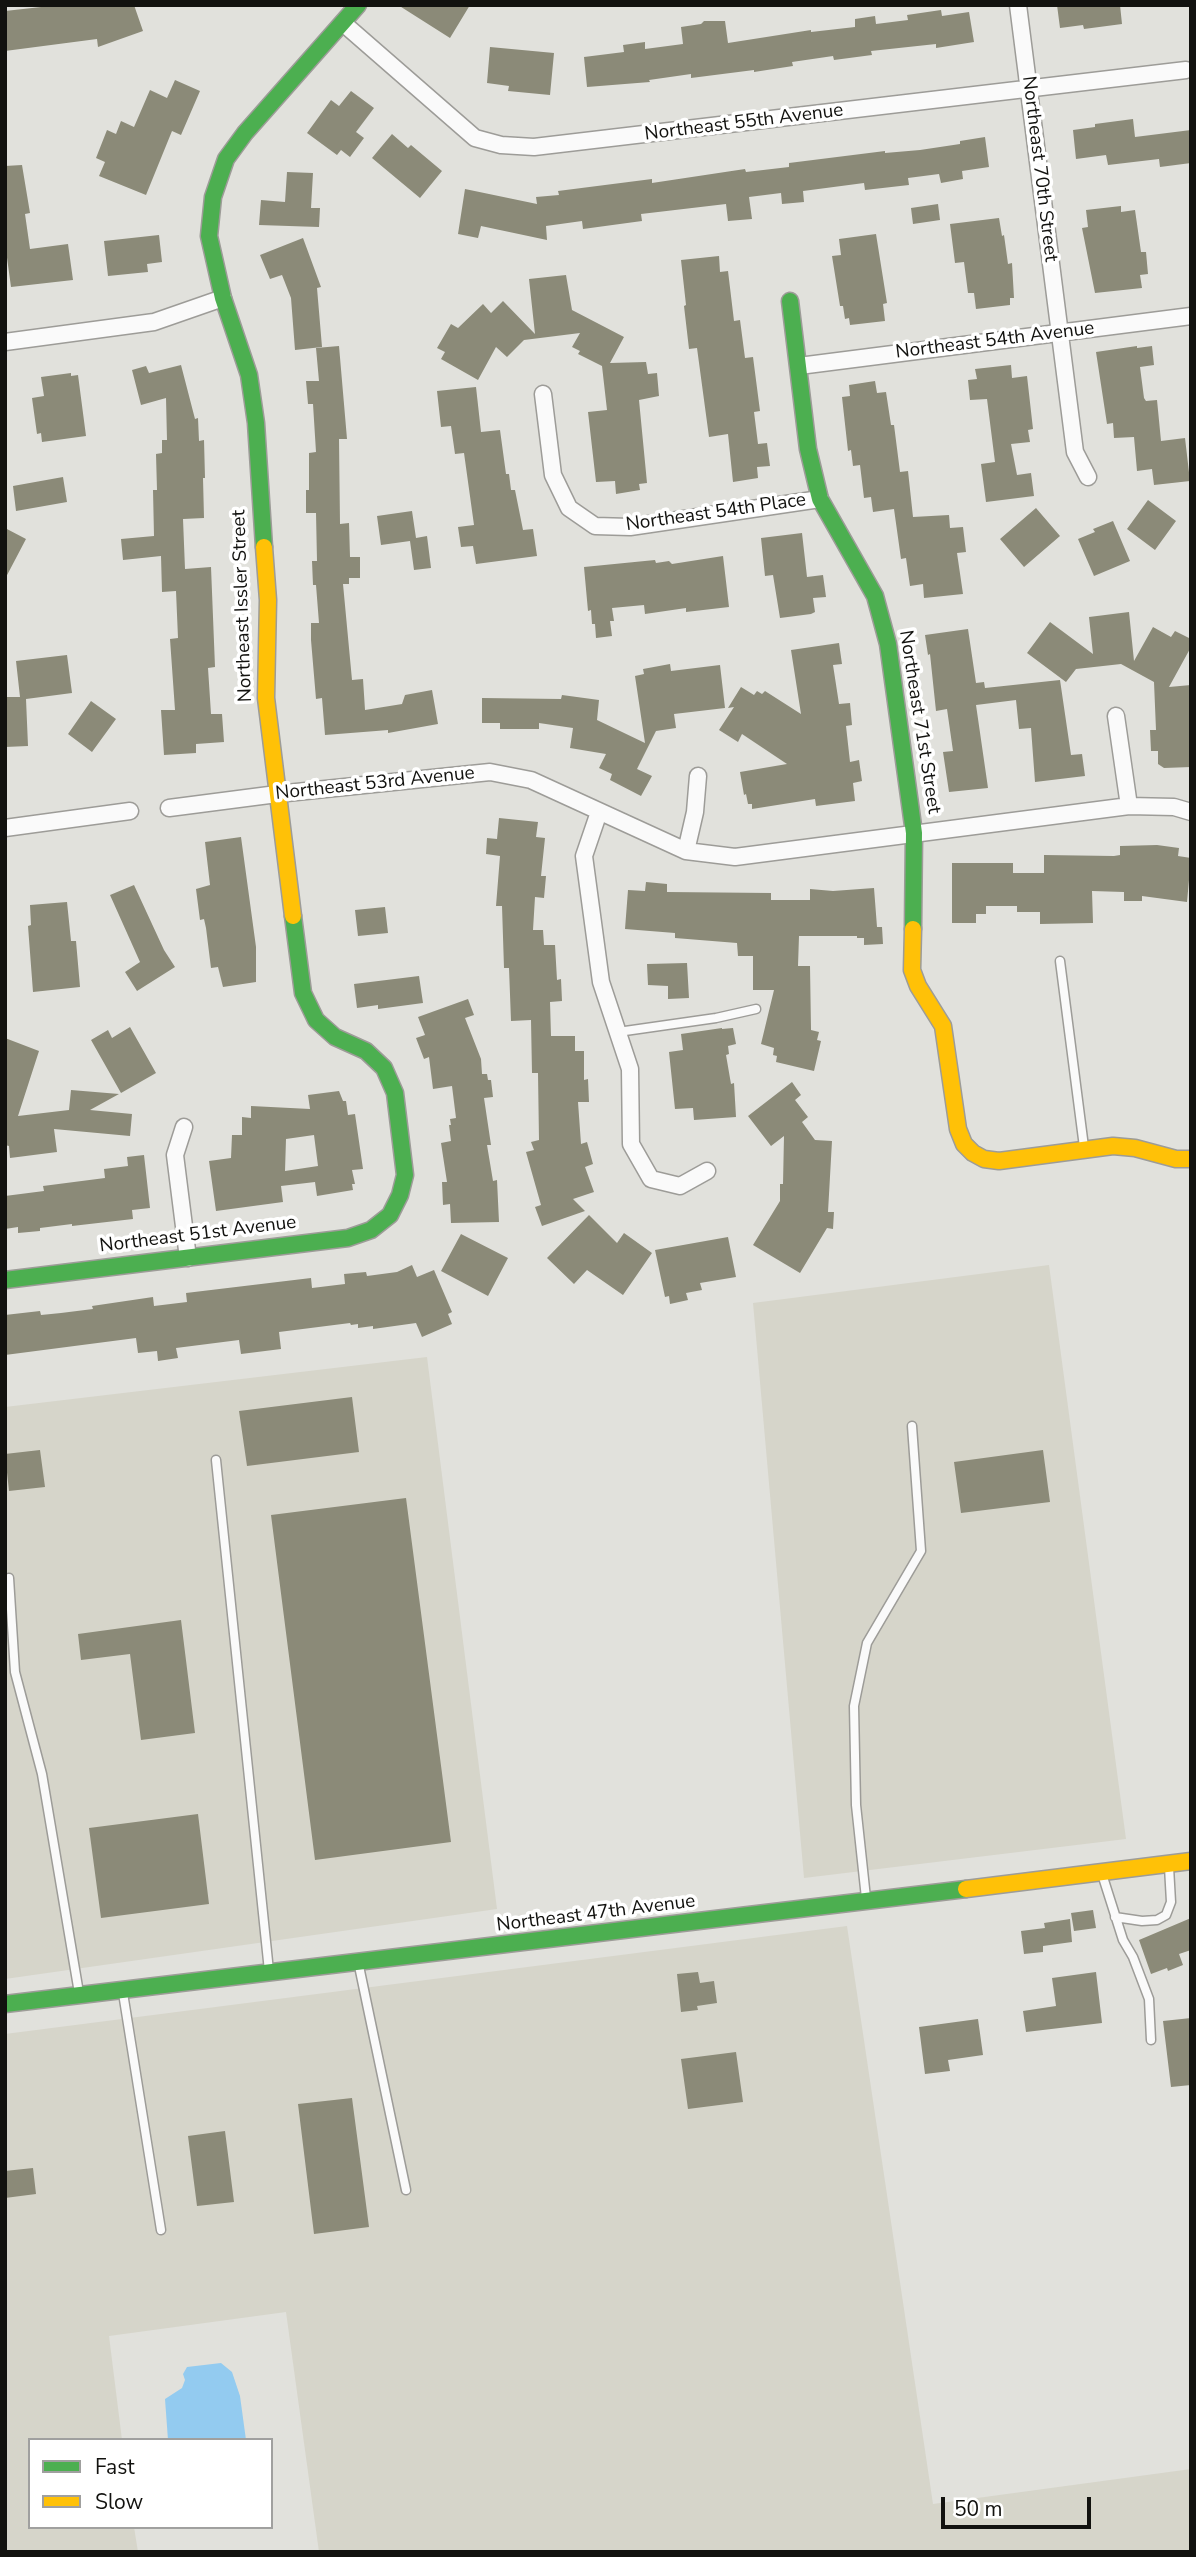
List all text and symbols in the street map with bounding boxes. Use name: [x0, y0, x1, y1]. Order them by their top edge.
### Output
street label: Northeast 70th Street: [1016, 75, 1062, 263]
street label: Northeast 55th Avenue: [643, 100, 845, 146]
street label: Northeast 54th Avenue: [894, 318, 1096, 364]
street label: Northeast 54th Place: [624, 489, 808, 537]
street label: Northeast Issler Street: [228, 509, 258, 703]
street label: Northeast 71st Street: [893, 629, 945, 815]
street label: Northeast 53rd Avenue: [274, 762, 476, 806]
street label: Northeast 51st Avenue: [98, 1212, 298, 1258]
street label: Northeast 47th Avenue: [495, 1891, 697, 1937]
legend: [28, 2438, 273, 2529]
text: Fast: [95, 2453, 135, 2481]
scale bar: [944, 2484, 1094, 2528]
text: Slow: [95, 2488, 143, 2516]
text: 50 m: [954, 2495, 1003, 2523]

